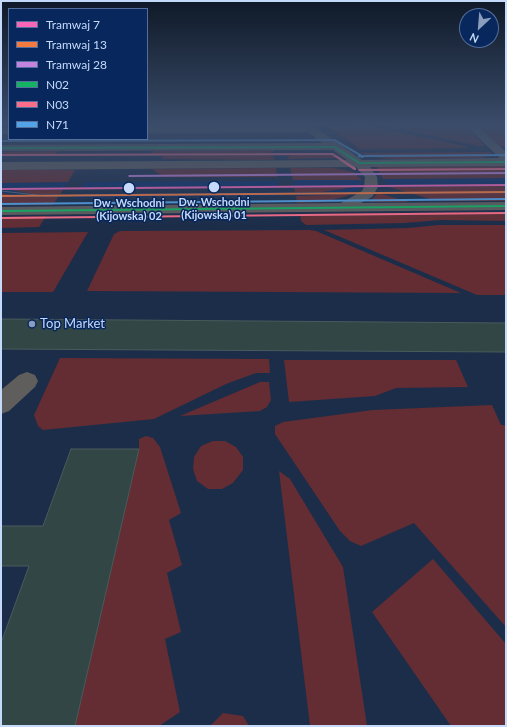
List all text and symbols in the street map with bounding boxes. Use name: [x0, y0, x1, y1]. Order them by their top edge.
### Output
legend: [8, 8, 148, 140]
north arrow: [459, 8, 499, 48]
text: Tramwaj 7: [46, 17, 100, 32]
text: N: [467, 31, 481, 46]
text: Tramwaj 13: [46, 37, 107, 52]
text: Tramwaj 28: [46, 57, 107, 72]
text: N02: [46, 77, 69, 92]
text: N03: [46, 97, 69, 112]
text: N71: [46, 117, 69, 132]
marker: Dw. Wschodni (Kijowska) 01: [207, 180, 221, 194]
marker: Dw. Wschodni (Kijowska) 02: [122, 181, 136, 195]
place label: Dw. Wschodni (Kijowska) 01: [178, 195, 250, 221]
place label: Dw. Wschodni (Kijowska) 02: [93, 196, 165, 222]
place label: Top Market: [40, 316, 105, 332]
marker: Top Market: [27, 319, 37, 329]

